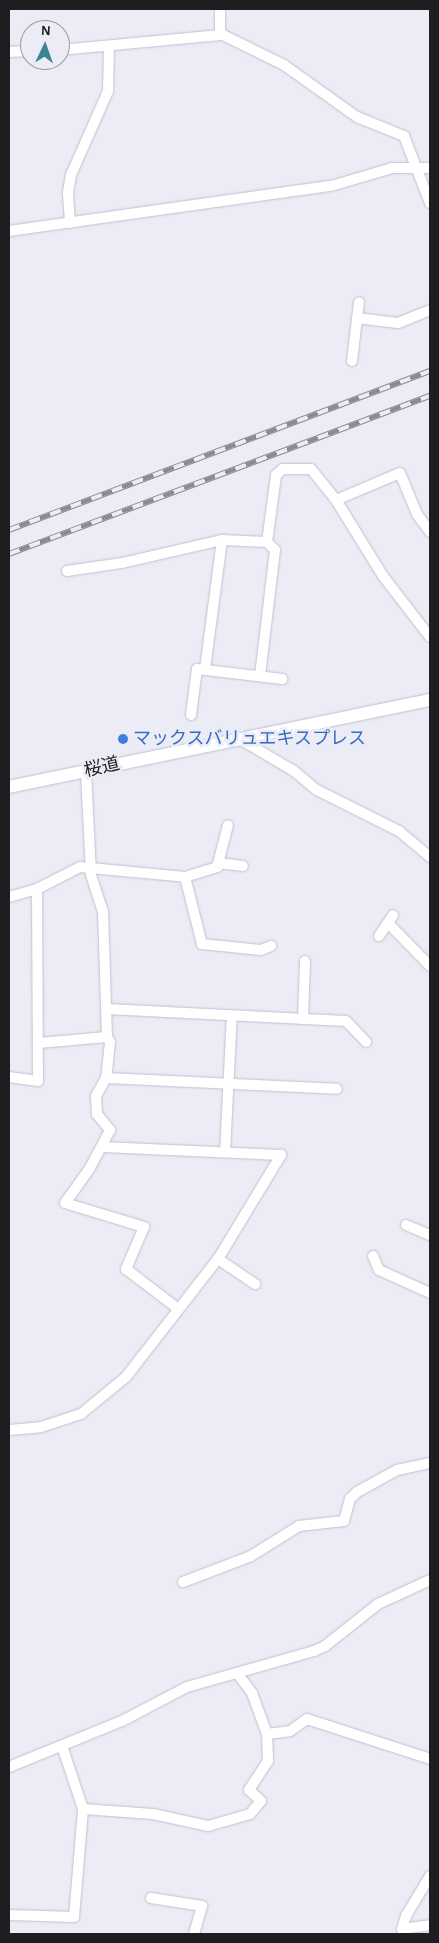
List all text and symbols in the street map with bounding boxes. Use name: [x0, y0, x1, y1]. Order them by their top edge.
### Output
north arrow: [20, 20, 70, 70]
text: N: [40, 24, 51, 38]
place label: マックスバリュエキスプレス: [133, 728, 367, 750]
marker: マックスバリュエキスプレス: [117, 733, 129, 745]
street label: 桜道: [82, 753, 122, 783]

